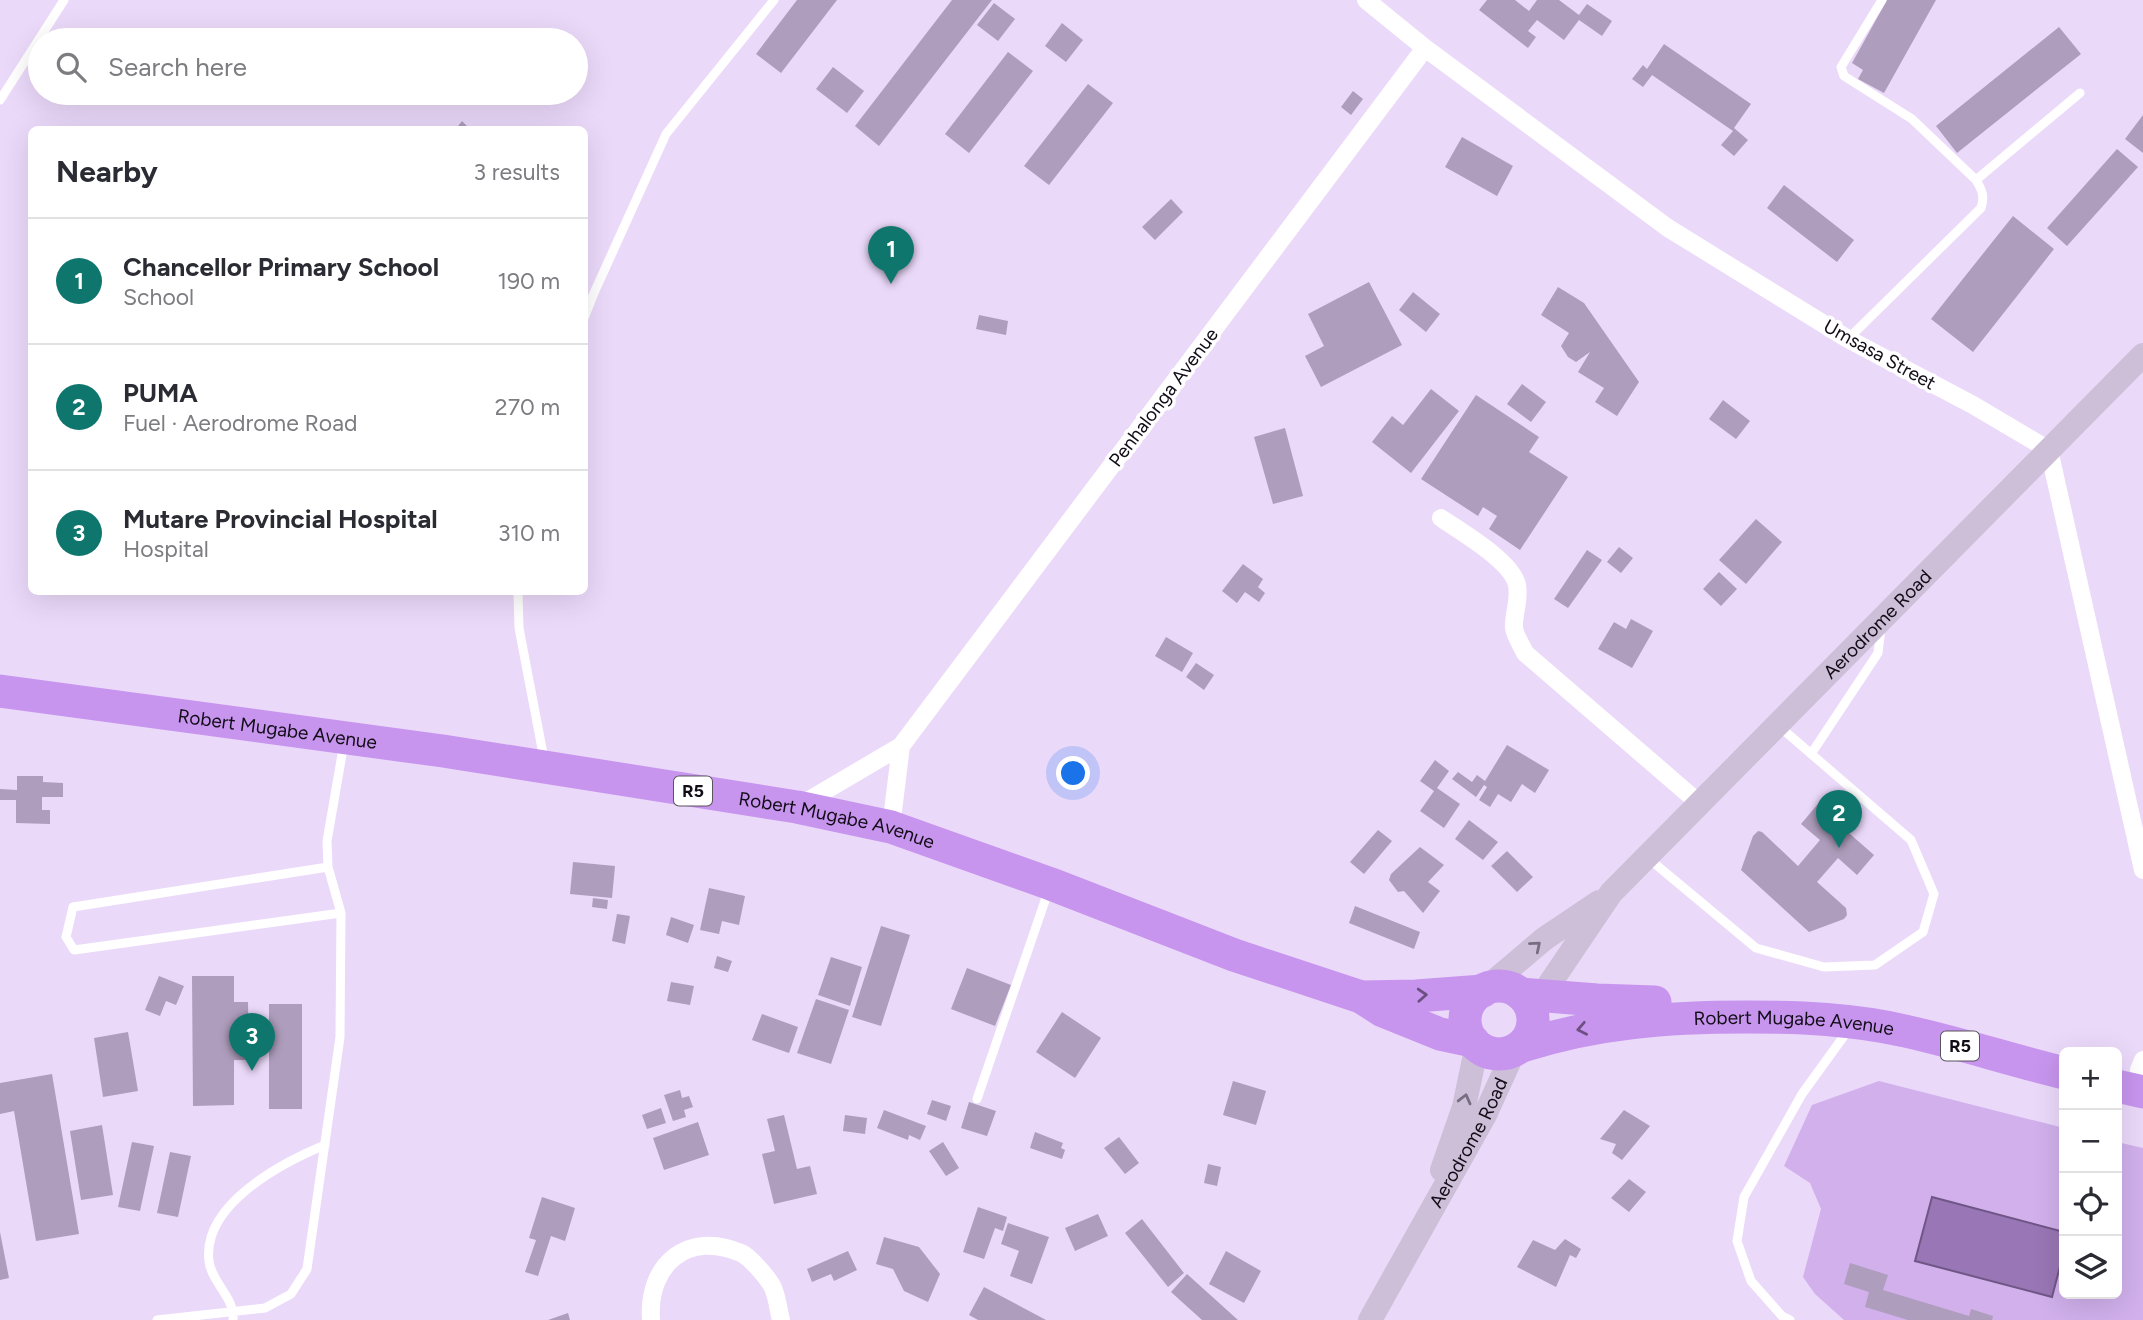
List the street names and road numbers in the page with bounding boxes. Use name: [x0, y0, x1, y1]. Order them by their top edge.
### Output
street label: Umsasa Street: [1820, 314, 1940, 395]
street label: Penhalonga Avenue: [1104, 323, 1223, 471]
street label: Aerodrome Road: [1819, 565, 1936, 684]
street label: Robert Mugabe Avenue: [176, 704, 378, 754]
road number: R5: [674, 776, 712, 806]
street label: Robert Mugabe Avenue: [737, 787, 938, 854]
street label: Robert Mugabe Avenue: [1693, 1006, 1896, 1040]
road number: R5: [1941, 1031, 1979, 1060]
street label: Aerodrome Road: [1424, 1074, 1512, 1212]

